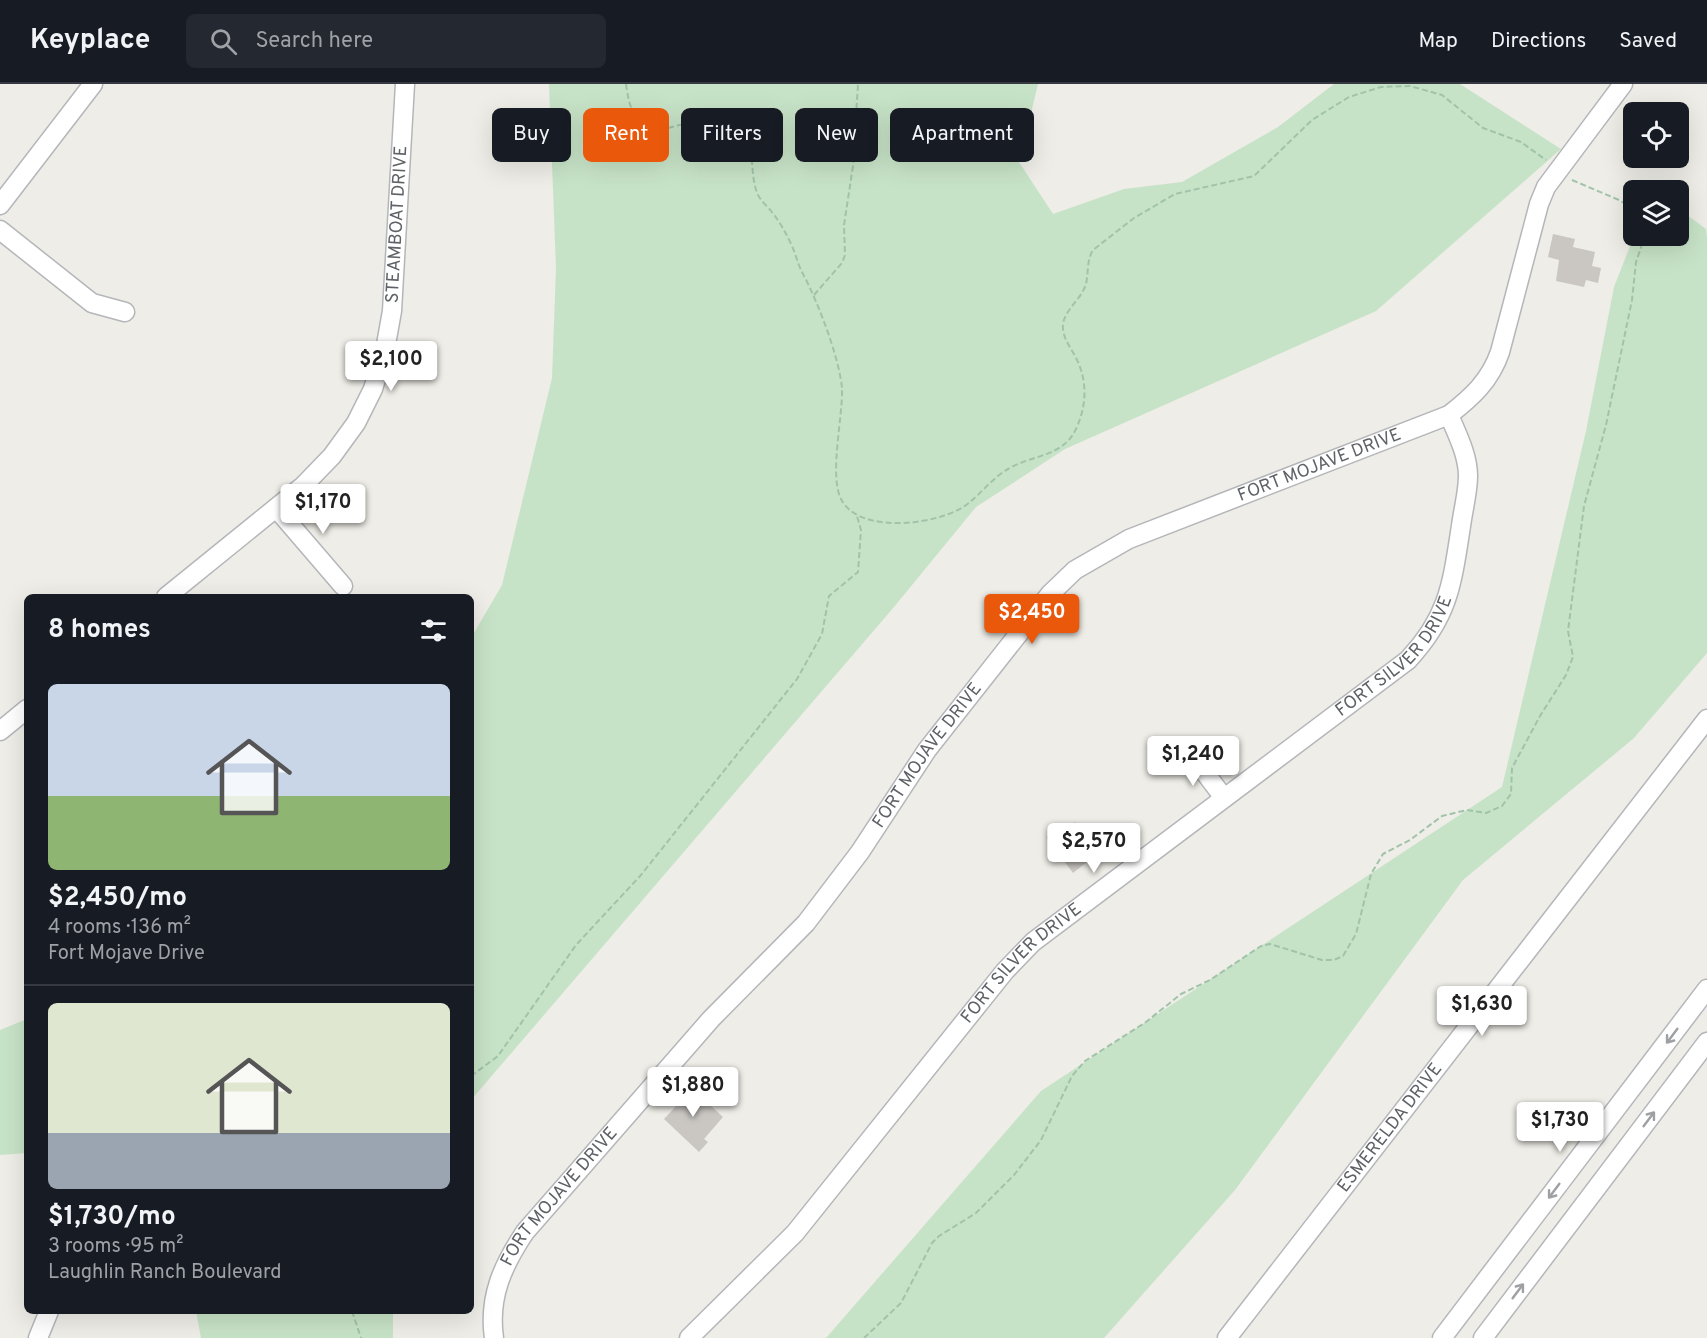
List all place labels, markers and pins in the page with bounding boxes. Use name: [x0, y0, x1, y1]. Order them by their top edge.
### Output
pin: $2,100: [342, 341, 440, 392]
pin: $1,170: [274, 484, 372, 535]
pin: $2,450: [983, 594, 1081, 645]
pin: $1,240: [1144, 736, 1242, 787]
pin: $2,570: [1045, 823, 1143, 874]
pin: $1,630: [1433, 986, 1531, 1037]
pin: $1,880: [644, 1067, 742, 1118]
pin: $1,730: [1511, 1102, 1609, 1153]

